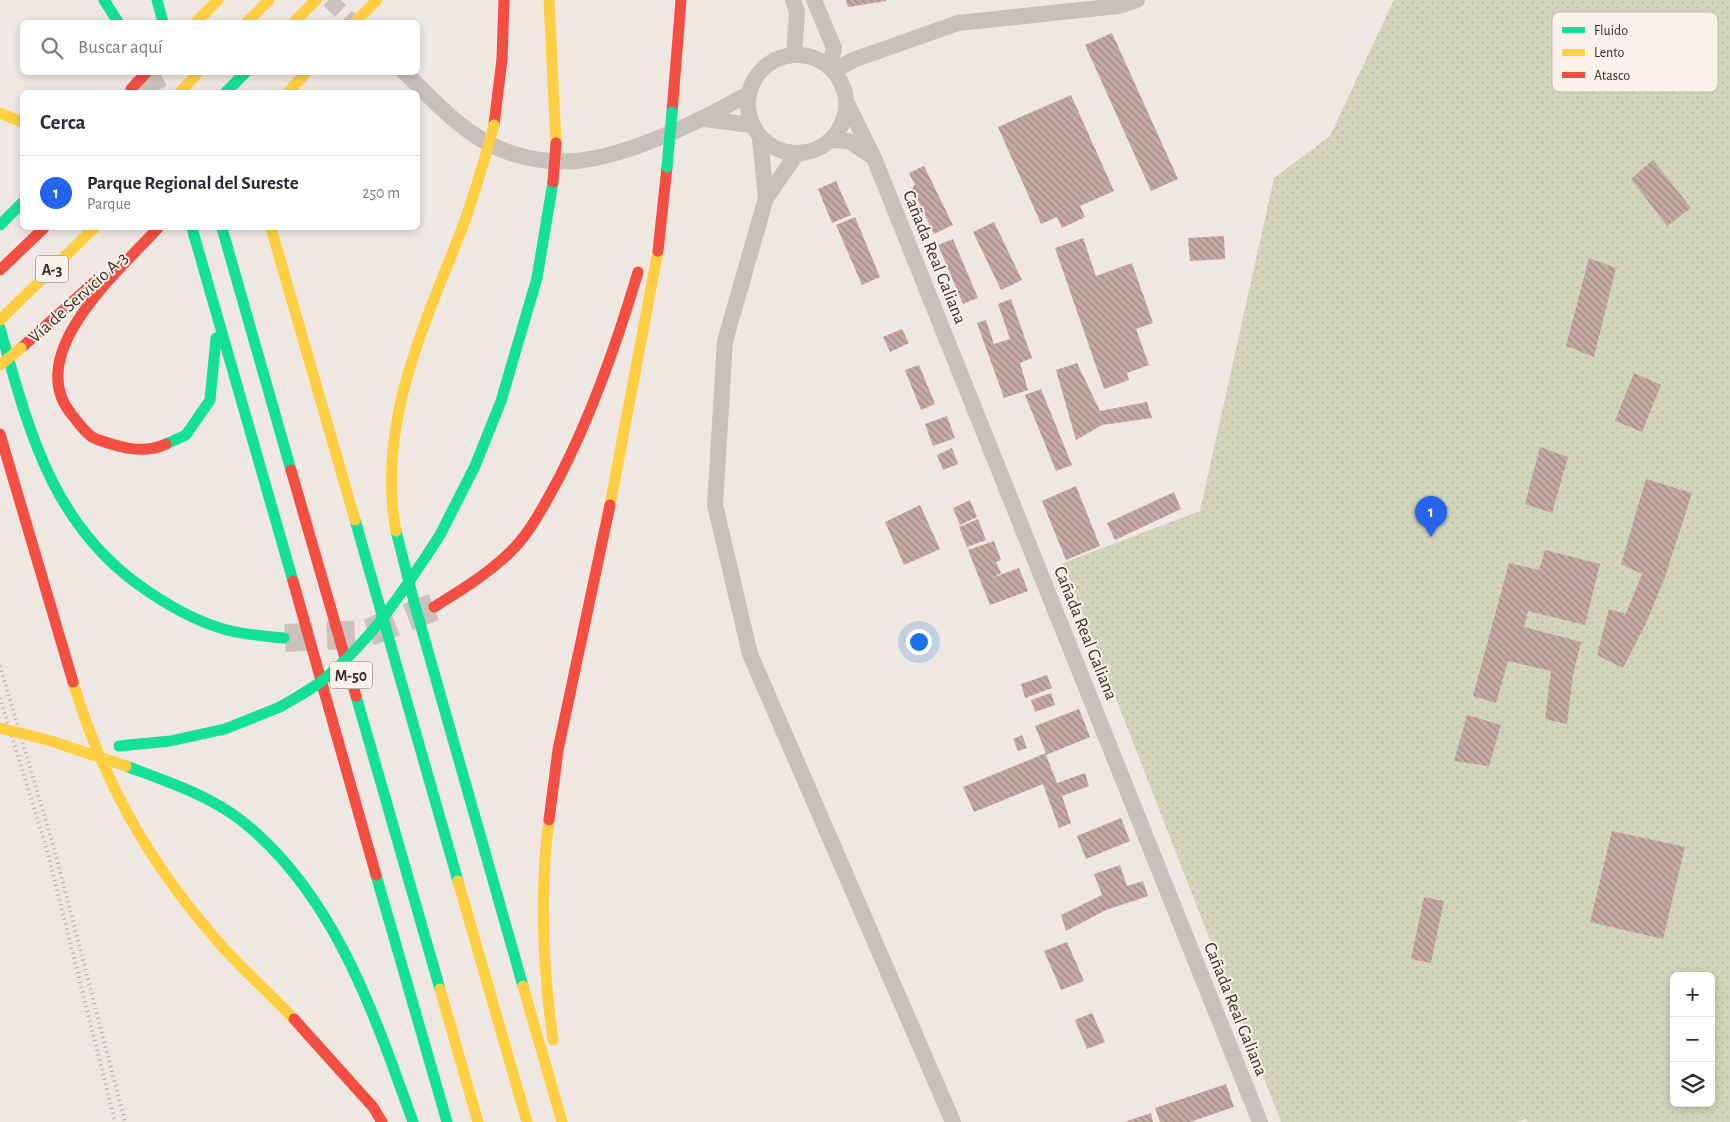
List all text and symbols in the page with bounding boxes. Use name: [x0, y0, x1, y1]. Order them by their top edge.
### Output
legend: [1552, 12, 1718, 92]
search box: [20, 20, 420, 75]
text: Fluido: [1594, 24, 1628, 38]
icon: search: [38, 34, 66, 62]
text: Buscar aquí: [78, 38, 163, 57]
text: Lento: [1594, 46, 1625, 60]
text: Atasco: [1594, 69, 1630, 83]
text: Cerca: [40, 112, 86, 133]
text: Parque Regional del Sureste: [87, 174, 299, 193]
text: 1: [53, 185, 59, 201]
text: 250 m: [362, 185, 400, 201]
street label: Cañada Real Galiana: [899, 188, 969, 327]
text: Parque: [87, 196, 131, 212]
street label: Vía de Servicio A-3: [26, 249, 132, 347]
road number: A-3: [36, 255, 68, 282]
pin: 1: [1415, 496, 1447, 537]
street label: Cañada Real Galiana: [1050, 564, 1120, 703]
your location: [906, 629, 932, 655]
road number: M-50: [330, 662, 372, 688]
street label: Cañada Real Galiana: [1200, 940, 1270, 1079]
map controls: [1670, 972, 1715, 1107]
button: +: [1670, 972, 1715, 1017]
button: −: [1670, 1017, 1715, 1062]
button: layers: [1670, 1062, 1715, 1107]

